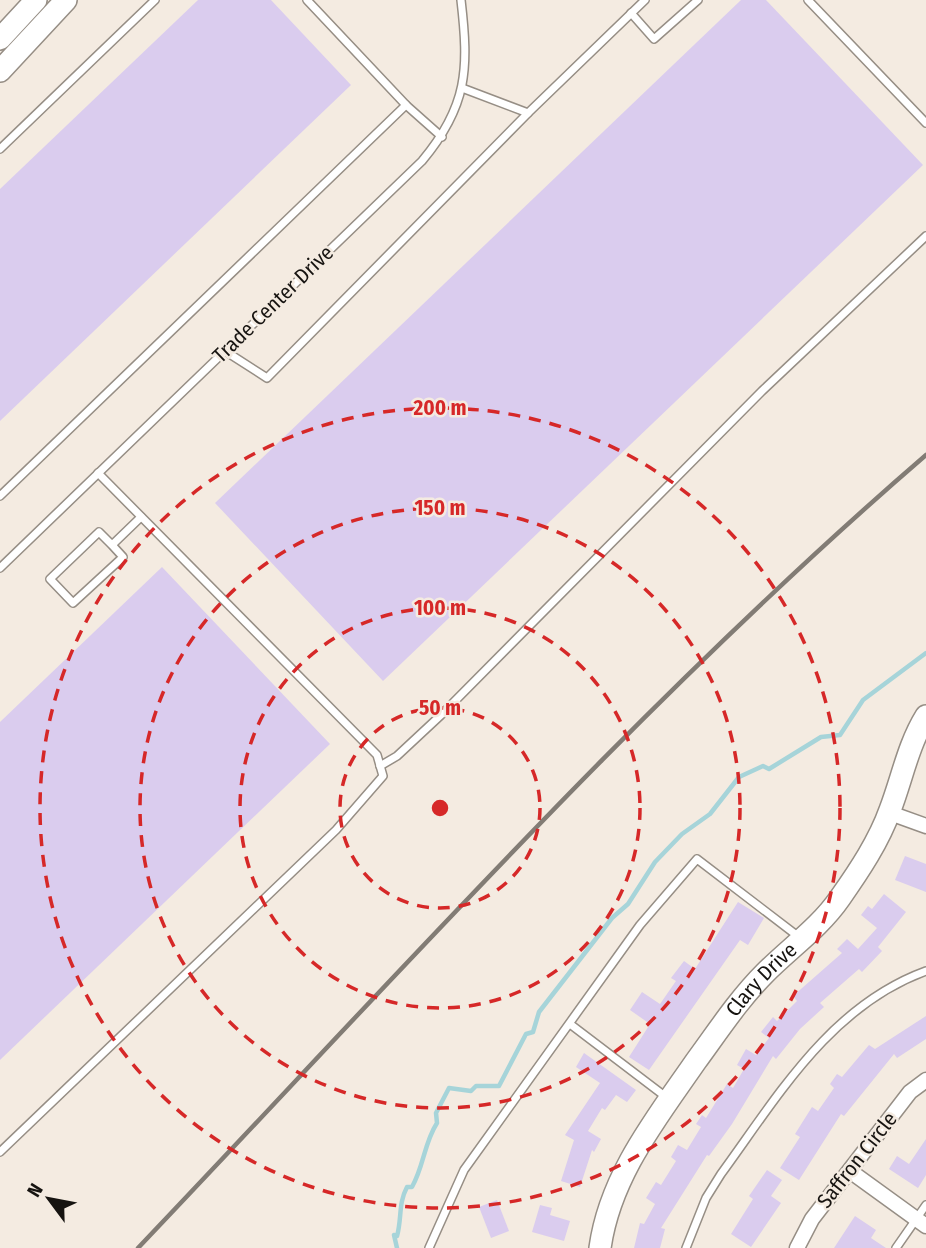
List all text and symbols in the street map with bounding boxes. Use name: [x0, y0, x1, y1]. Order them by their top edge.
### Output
street label: Trade Center Drive: [207, 240, 339, 368]
text: 200 m: [412, 395, 467, 421]
text: 150 m: [414, 495, 466, 521]
text: 100 m: [414, 595, 466, 621]
text: 50 m: [419, 695, 461, 721]
centre of rings: [428, 796, 452, 820]
street label: Clary Drive: [720, 937, 802, 1022]
street label: Saffron Circle: [811, 1107, 903, 1213]
north arrow: [14, 1164, 84, 1234]
text: N: [22, 1179, 48, 1201]

